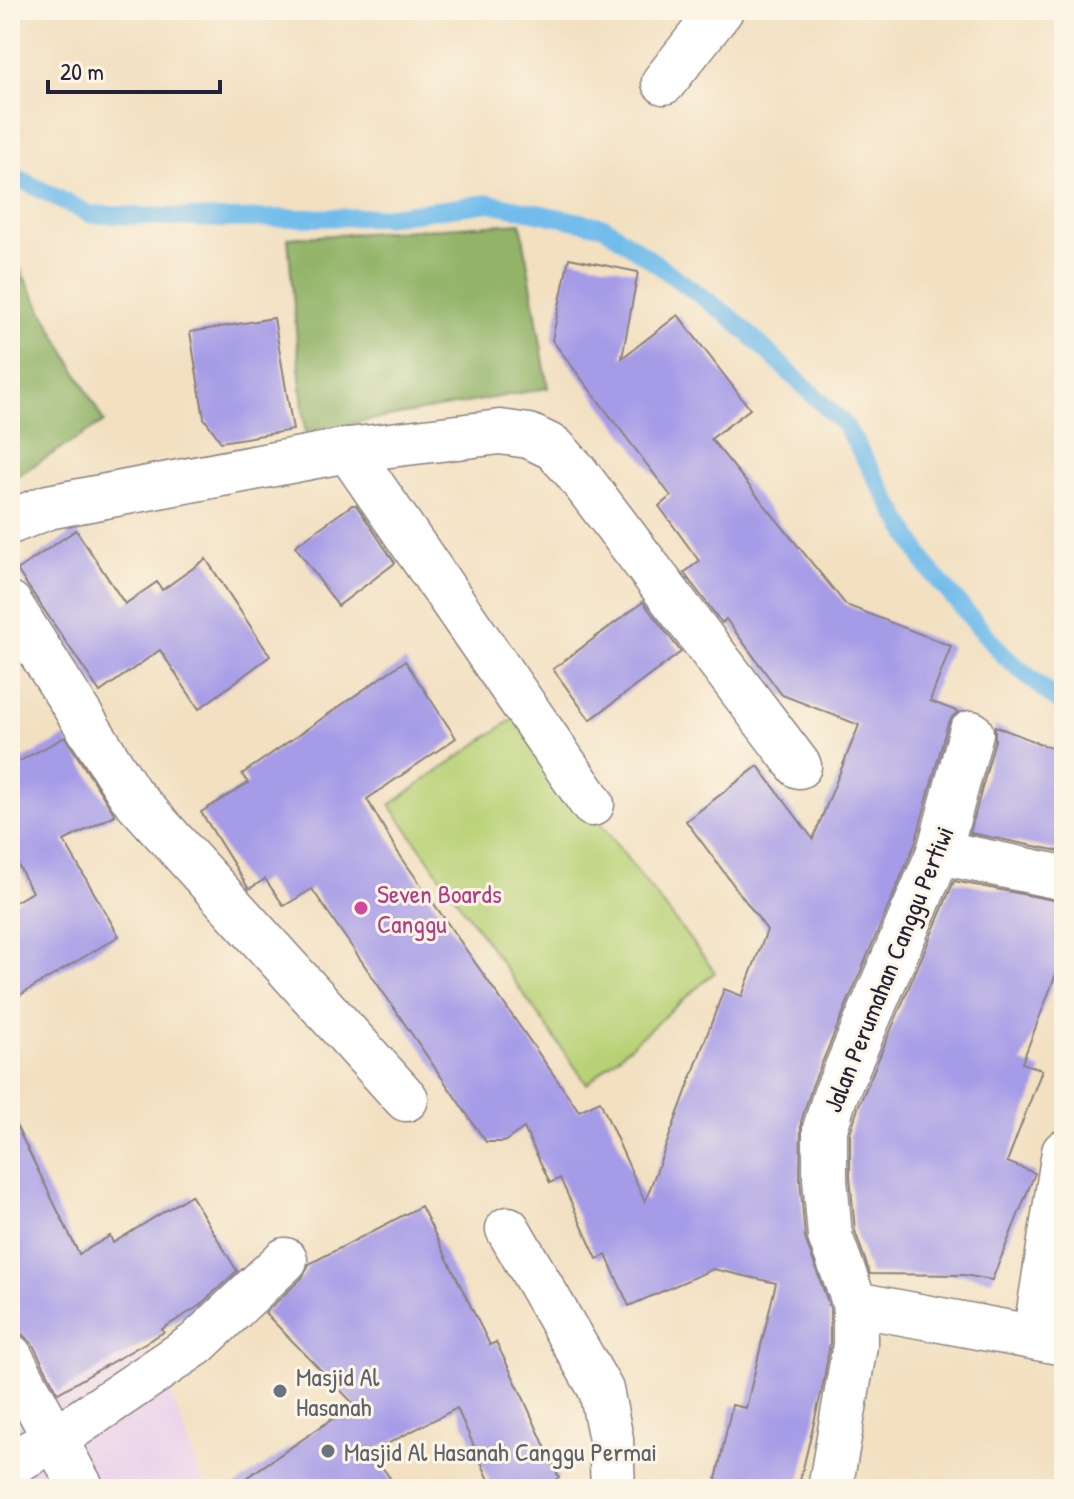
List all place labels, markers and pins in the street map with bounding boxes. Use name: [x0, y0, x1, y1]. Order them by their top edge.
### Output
place label: Seven Boards Canggu: [377, 876, 502, 941]
marker: Seven Boards Canggu: [352, 899, 370, 917]
place label: Masjid Al Hasanah: [296, 1359, 379, 1424]
marker: Masjid Al Hasanah: [271, 1382, 289, 1400]
place label: Masjid Al Hasanah Canggu Permai: [344, 1434, 657, 1469]
marker: Masjid Al Hasanah Canggu Permai: [319, 1442, 337, 1460]

